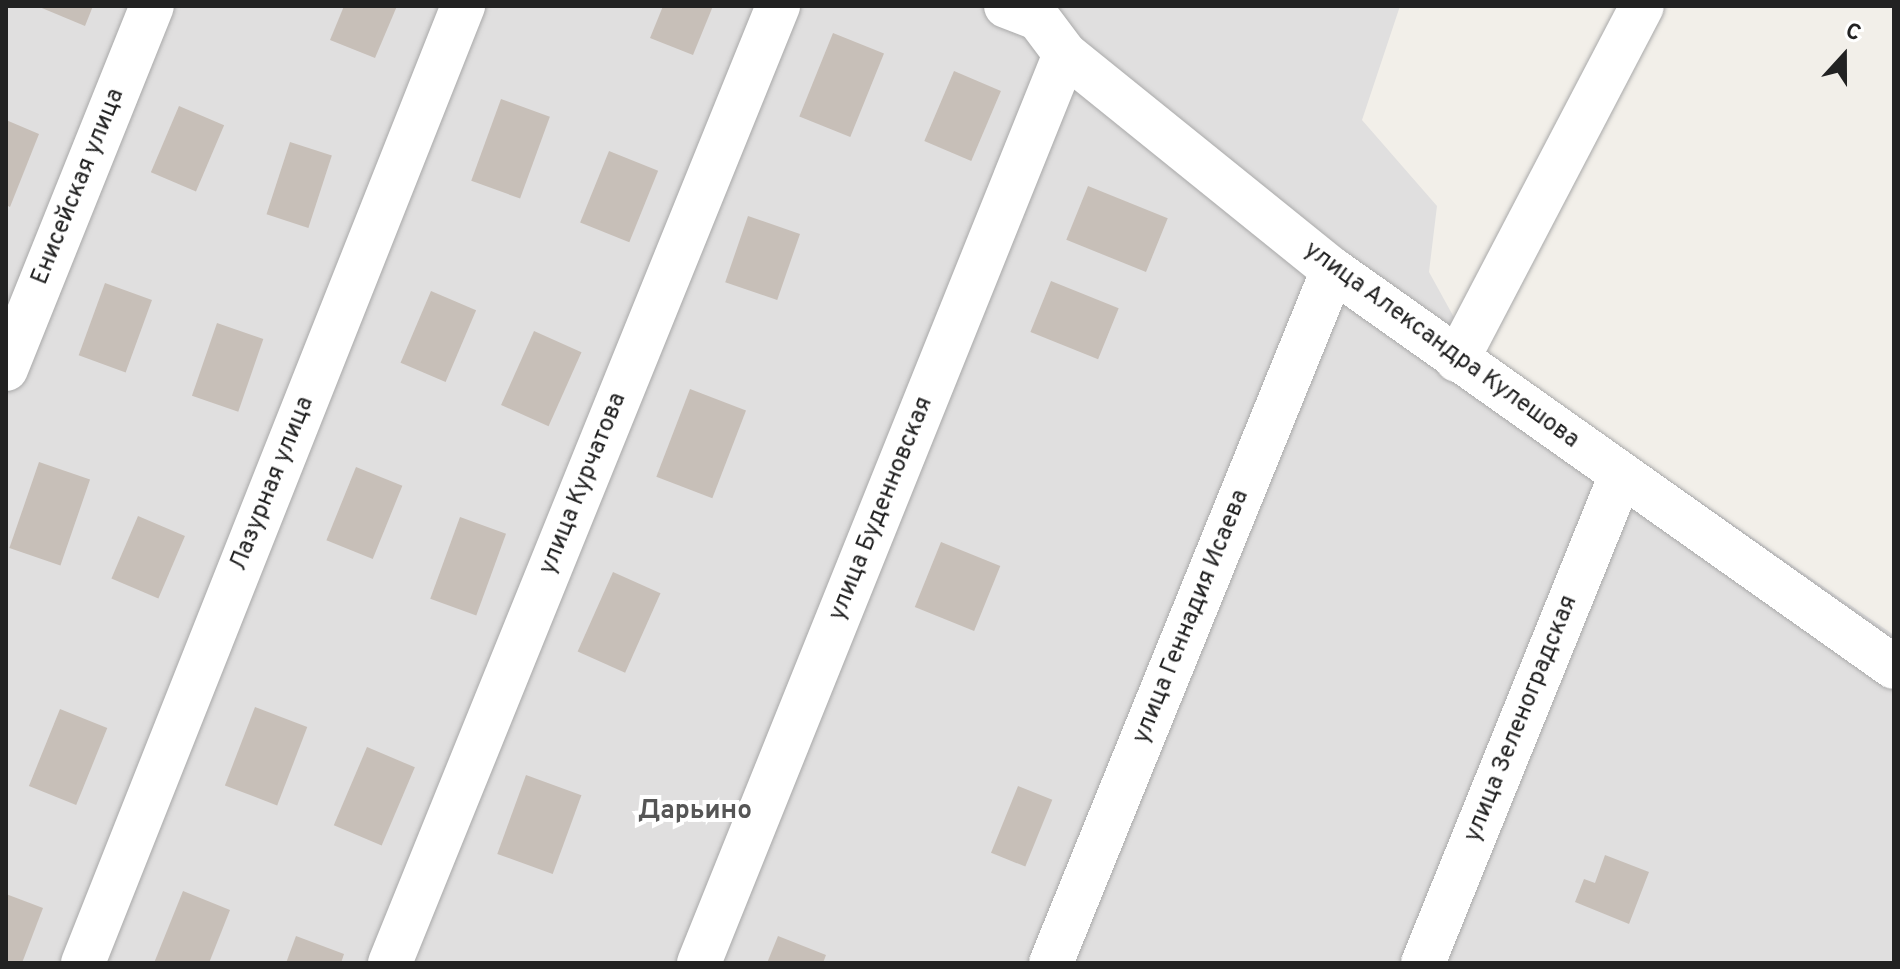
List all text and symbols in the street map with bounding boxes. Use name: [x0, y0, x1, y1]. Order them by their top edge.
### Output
north arrow: [1804, 16, 1884, 96]
text: С: [1841, 18, 1864, 48]
street label: Енисейская улица: [27, 85, 131, 289]
street label: улица Александра Кулешова: [1297, 236, 1585, 456]
street label: улица Курчатова: [534, 389, 634, 579]
street label: Лазурная улица: [225, 393, 321, 575]
street label: улица Буденновская: [824, 393, 940, 625]
street label: улица Геннадия Исаева: [1128, 486, 1256, 748]
street label: улица Зеленоградская: [1459, 591, 1585, 847]
district label: Дарьино: [638, 796, 752, 828]

